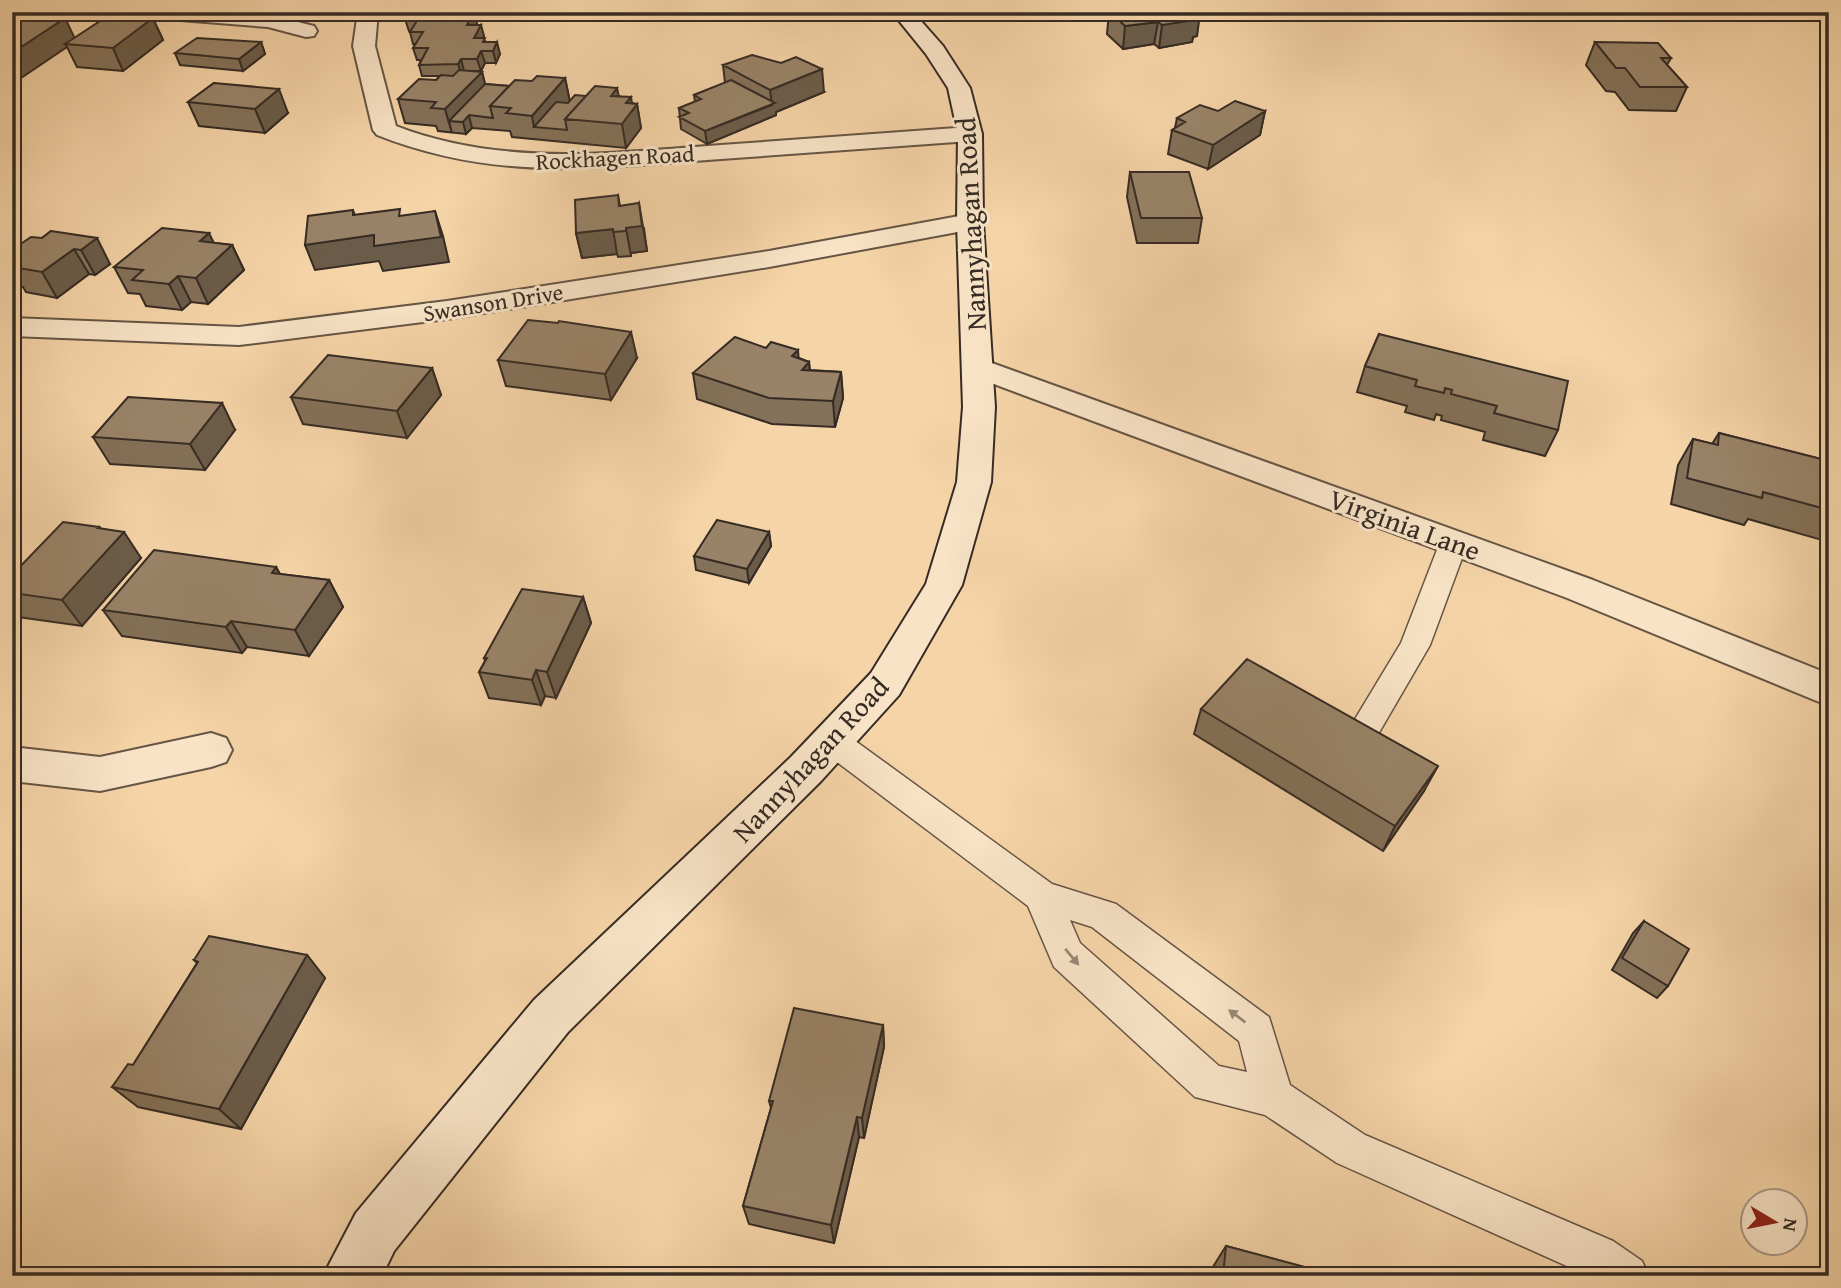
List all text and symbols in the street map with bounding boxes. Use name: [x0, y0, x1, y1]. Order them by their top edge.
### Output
street label: Nannyhagan Road: [944, 116, 996, 332]
street label: Rockhagen Road: [535, 136, 696, 178]
street label: Swanson Drive: [421, 275, 565, 329]
street label: Virginia Lane: [1324, 478, 1486, 570]
street label: Nannyhagan Road: [722, 667, 898, 851]
one-way arrow: [1064, 948, 1079, 966]
one-way arrow: [1228, 1009, 1246, 1023]
north arrow: [1740, 1186, 1810, 1256]
text: N: [1776, 1216, 1806, 1234]

